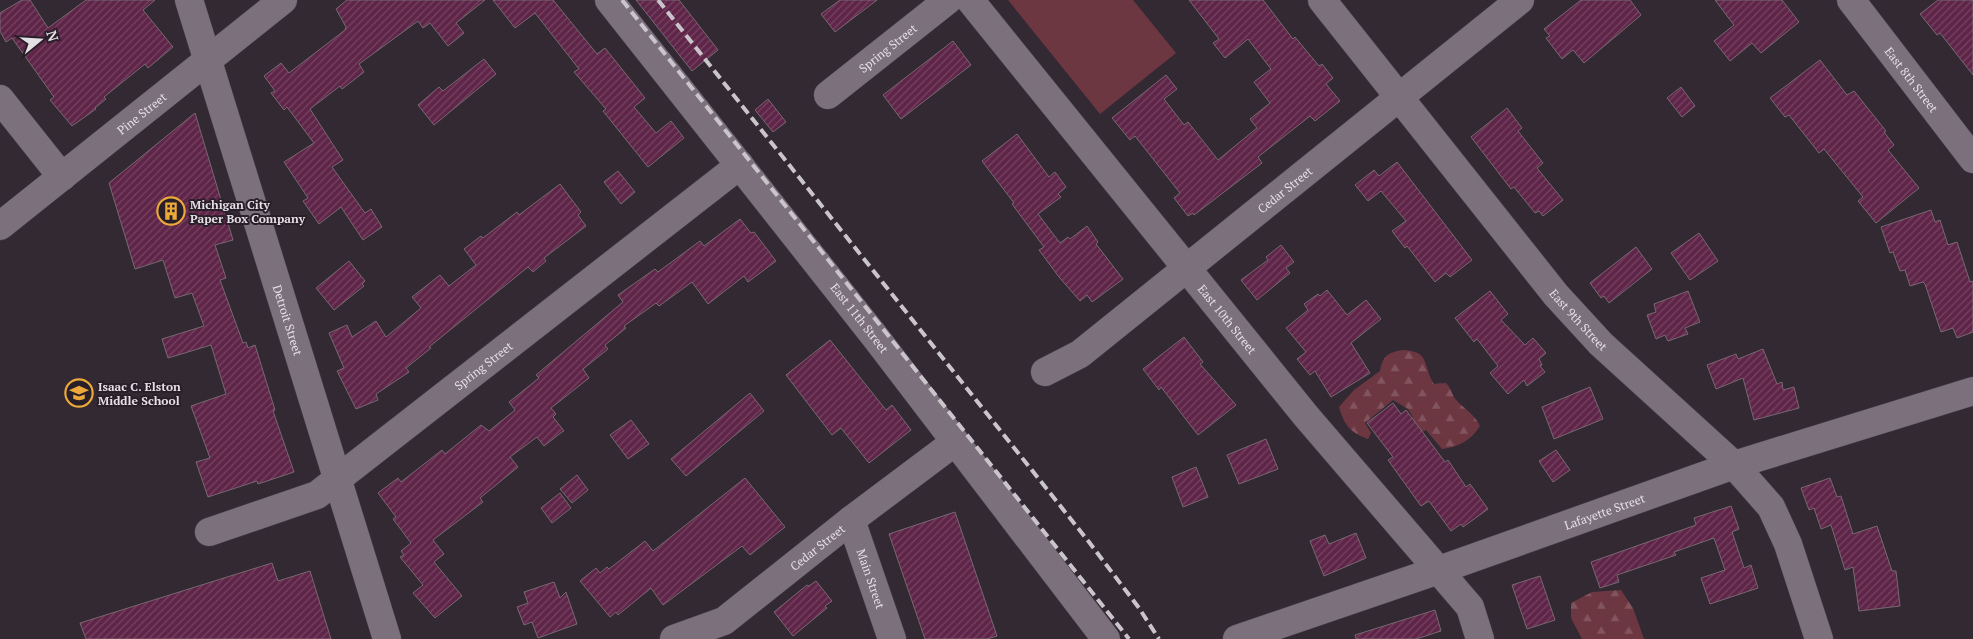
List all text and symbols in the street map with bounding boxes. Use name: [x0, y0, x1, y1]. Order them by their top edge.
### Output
north arrow: [15, 15, 65, 65]
street label: Spring Street: [856, 20, 920, 75]
text: N: [42, 28, 64, 44]
street label: East 8th Street: [1882, 44, 1942, 115]
street label: Pine Street: [114, 88, 170, 137]
street label: Cedar Street: [1254, 163, 1315, 216]
building icon: Michigan City Paper Box Company: [156, 196, 186, 226]
place label: Michigan City Paper Box Company: [190, 197, 306, 226]
street label: East 11th Street: [828, 280, 892, 356]
street label: East 10th Street: [1195, 281, 1260, 357]
street label: Detroit Street: [270, 283, 306, 358]
street label: East 9th Street: [1547, 286, 1611, 354]
street label: Spring Street: [451, 338, 516, 393]
school or university icon: Isaac C. Elston Middle School: [64, 378, 94, 408]
place label: Isaac C. Elston Middle School: [98, 379, 181, 408]
street label: Lafayette Street: [1562, 490, 1647, 532]
street label: Cedar Street: [787, 520, 848, 573]
street label: Main Street: [854, 547, 889, 611]

